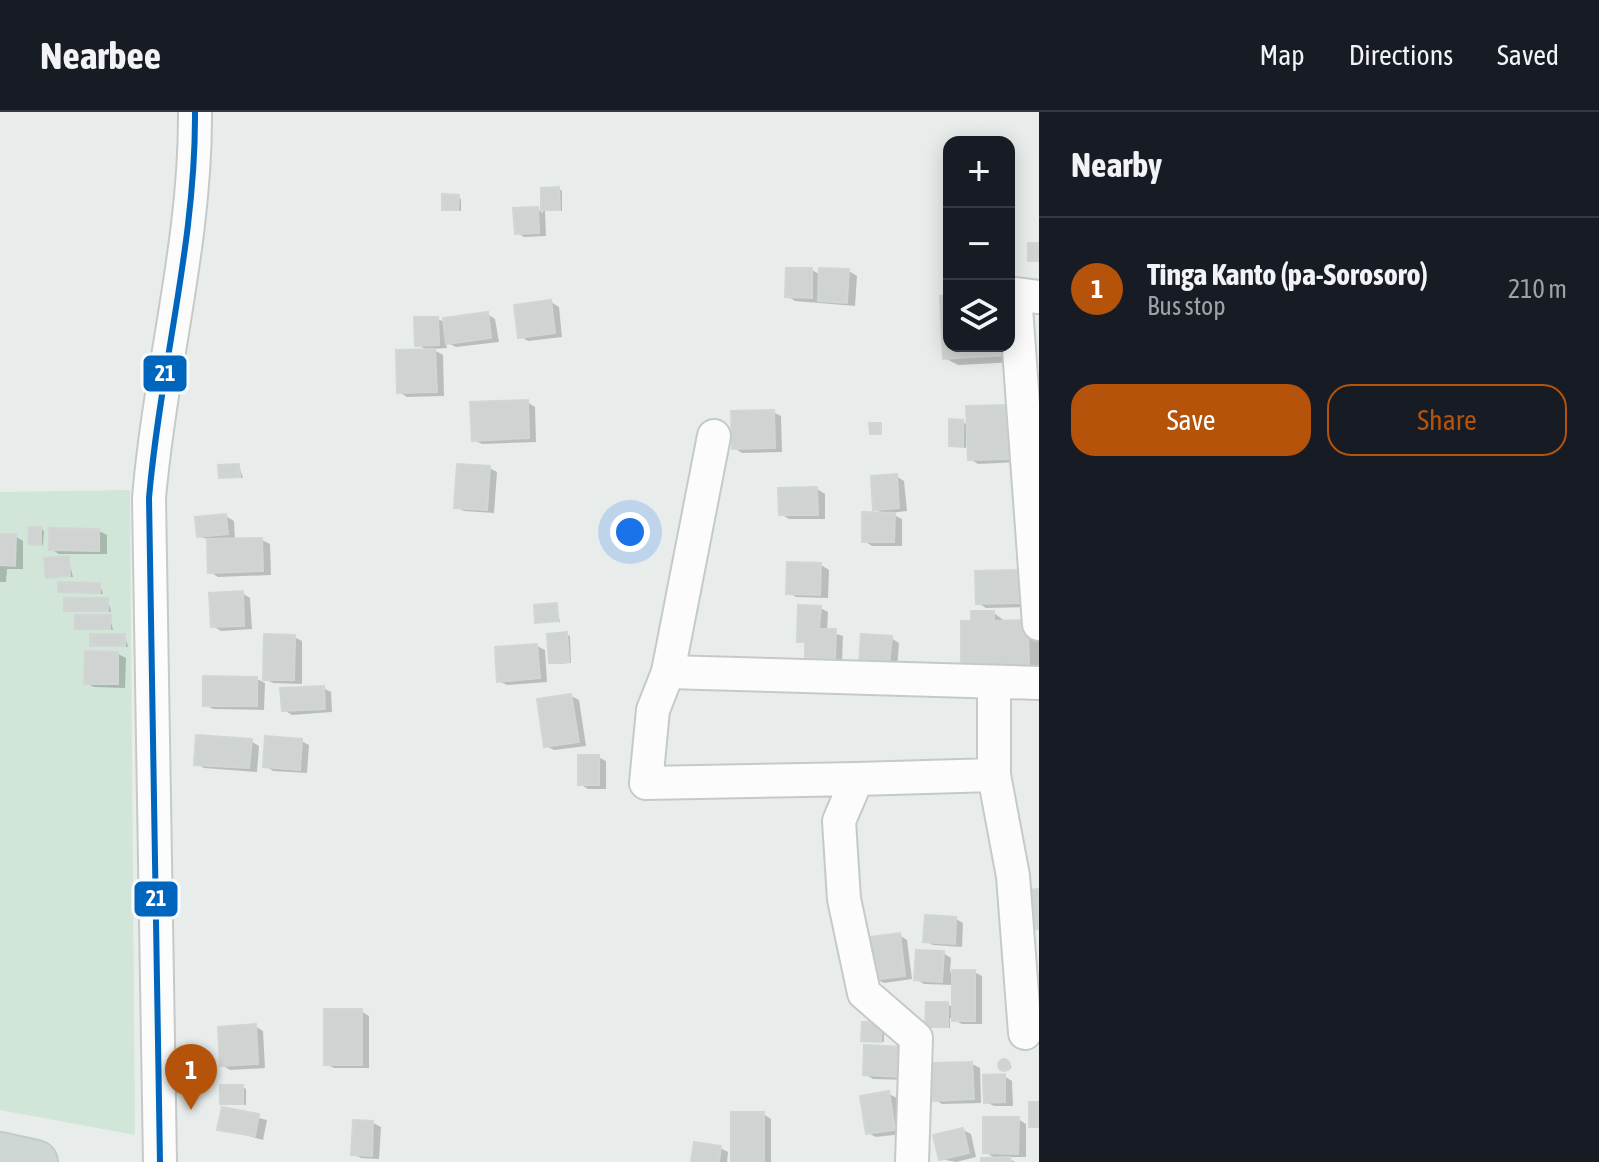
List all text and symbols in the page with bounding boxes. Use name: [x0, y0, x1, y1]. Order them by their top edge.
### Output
text: Nearbee: [40, 34, 161, 77]
text: Map: [1260, 39, 1305, 71]
text: Directions: [1349, 39, 1453, 71]
text: Saved: [1497, 39, 1559, 71]
map controls: [943, 136, 1015, 352]
button: +: [943, 136, 1015, 208]
text: Nearby: [1071, 145, 1162, 184]
button: −: [943, 208, 1015, 280]
text: Tinga Kanto (pa-Sorosoro): [1147, 257, 1428, 291]
text: 1: [1091, 274, 1103, 304]
text: 210 m: [1508, 274, 1567, 304]
button: layers: [943, 280, 1015, 352]
text: Bus stop: [1147, 291, 1226, 321]
line badge: 21: [142, 354, 188, 393]
text: 21: [155, 360, 175, 386]
button: Save: [1071, 384, 1311, 456]
button: Share: [1327, 384, 1567, 456]
your location: [610, 512, 650, 552]
line badge: 21: [133, 880, 179, 918]
text: 21: [146, 885, 166, 911]
pin: 1: [165, 1044, 217, 1110]

